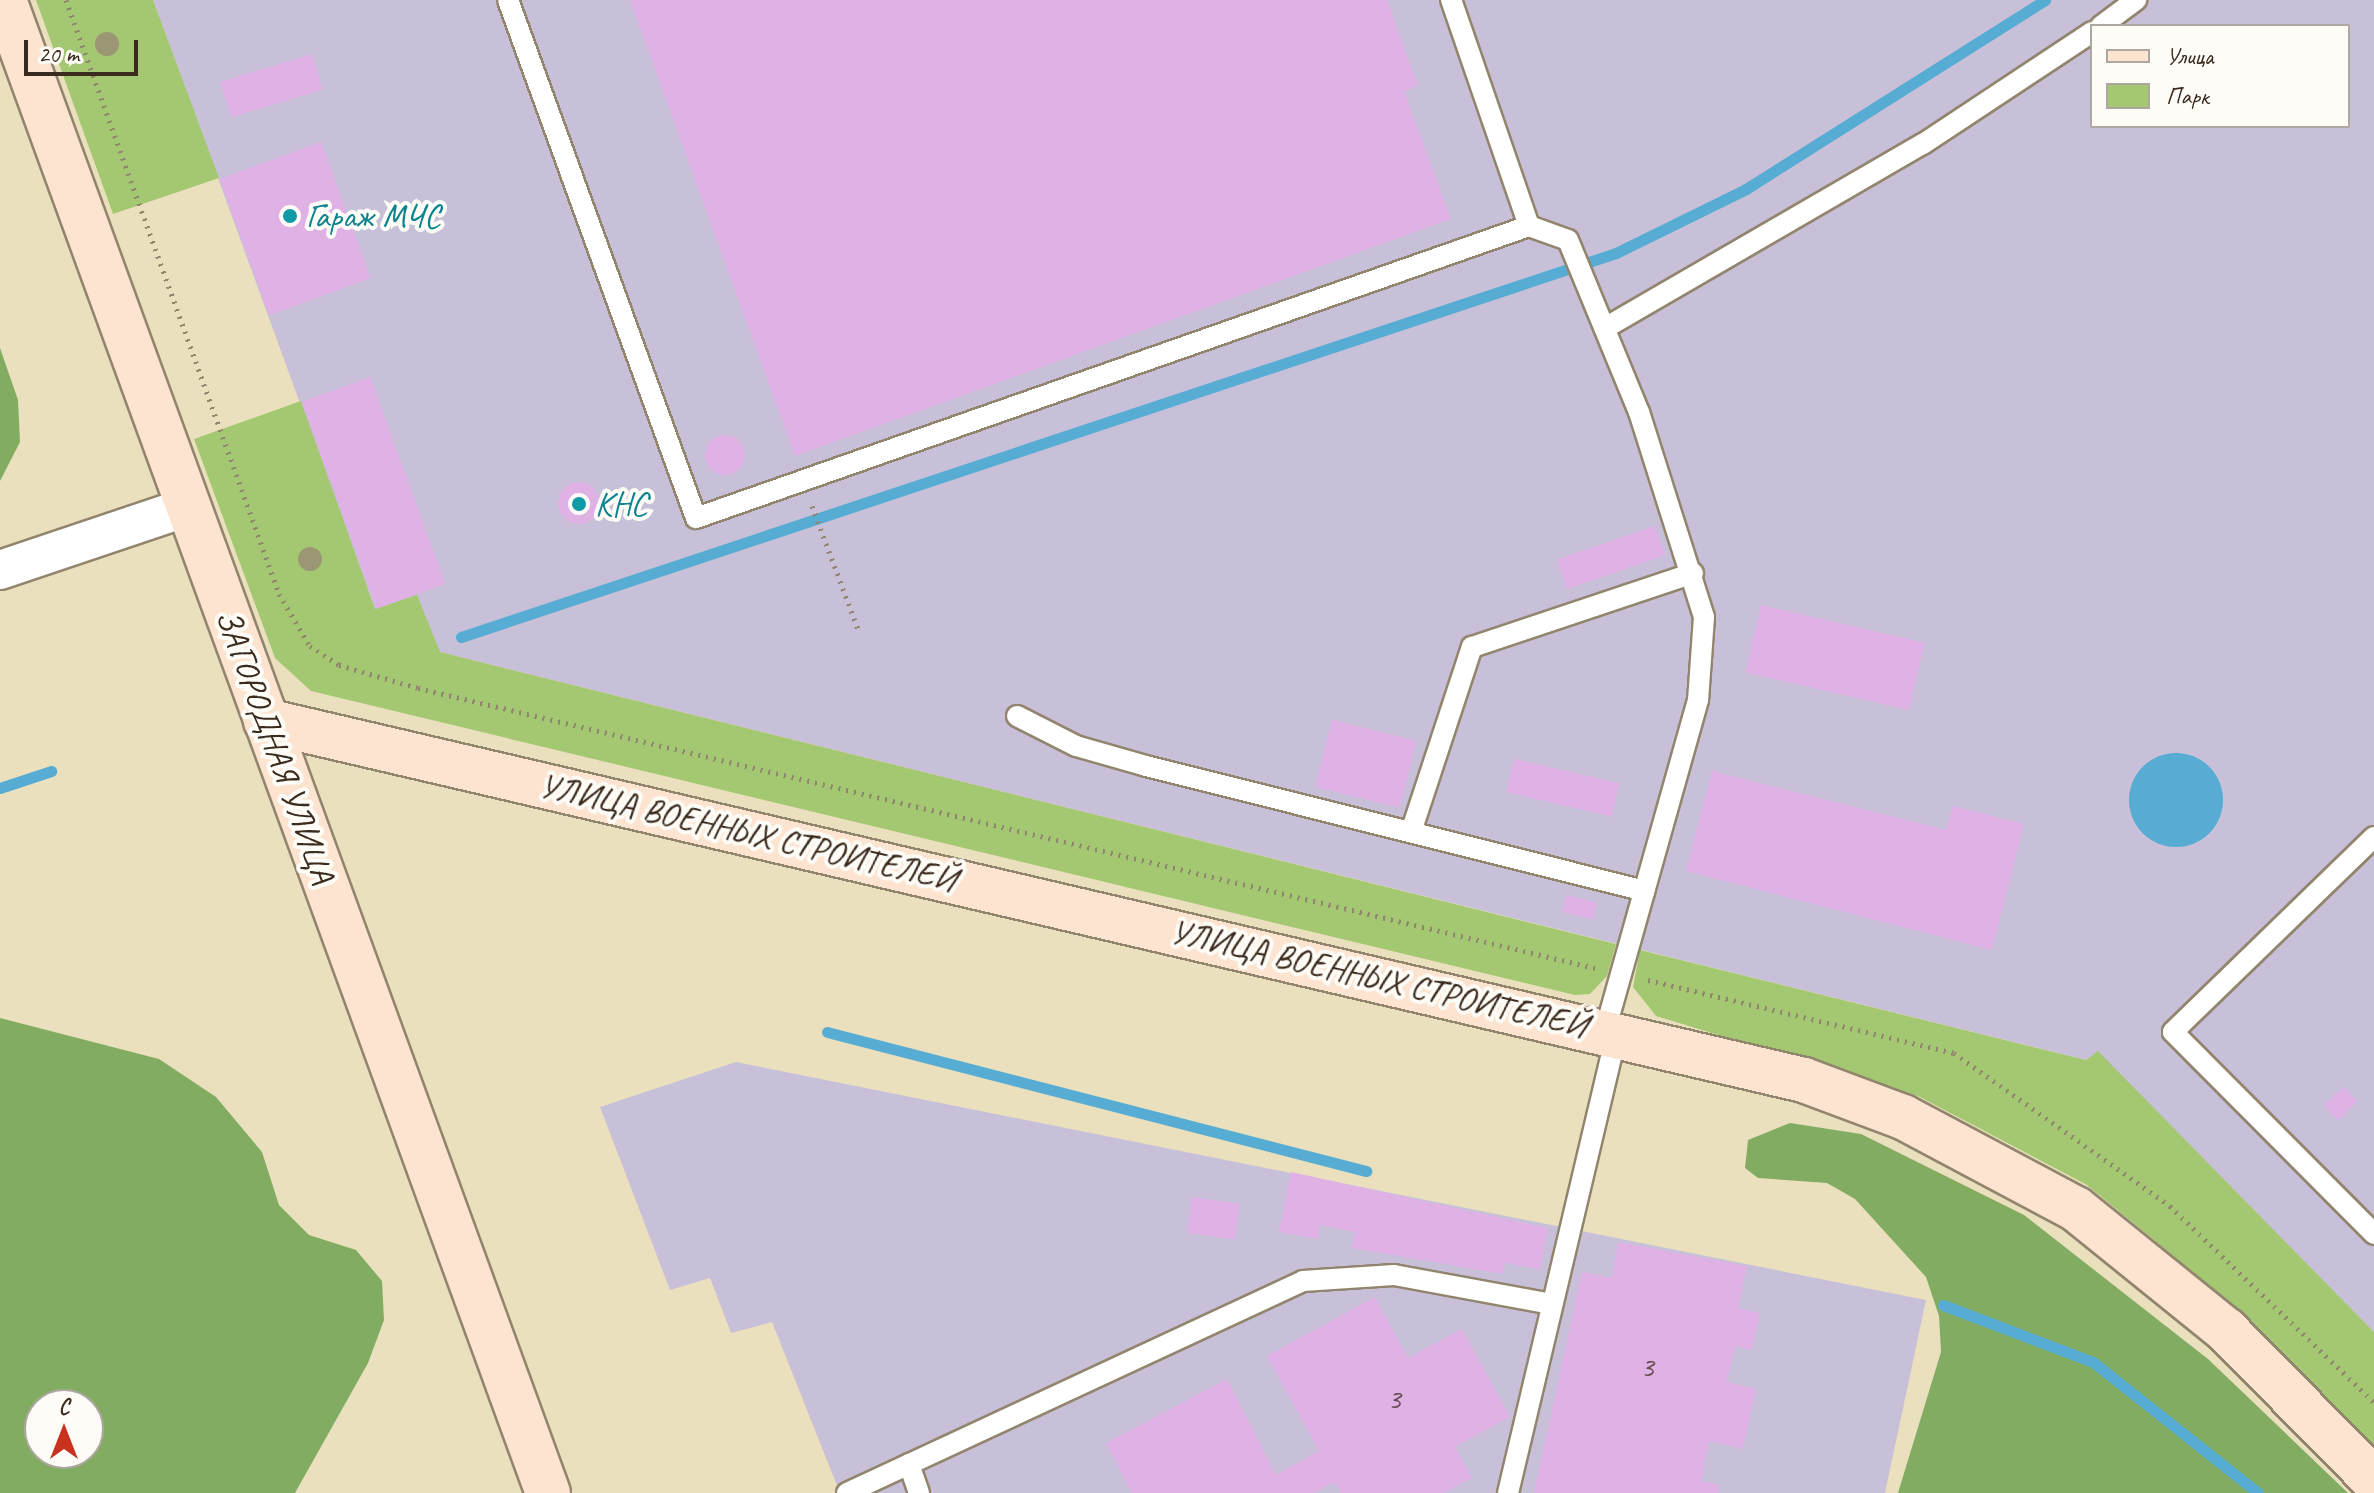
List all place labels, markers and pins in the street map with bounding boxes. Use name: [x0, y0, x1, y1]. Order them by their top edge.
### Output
place label: Гараж МЧС: [306, 196, 440, 236]
marker: Гараж МЧС: [281, 207, 299, 225]
place label: КНС: [595, 484, 647, 524]
marker: КНС: [570, 495, 588, 513]

